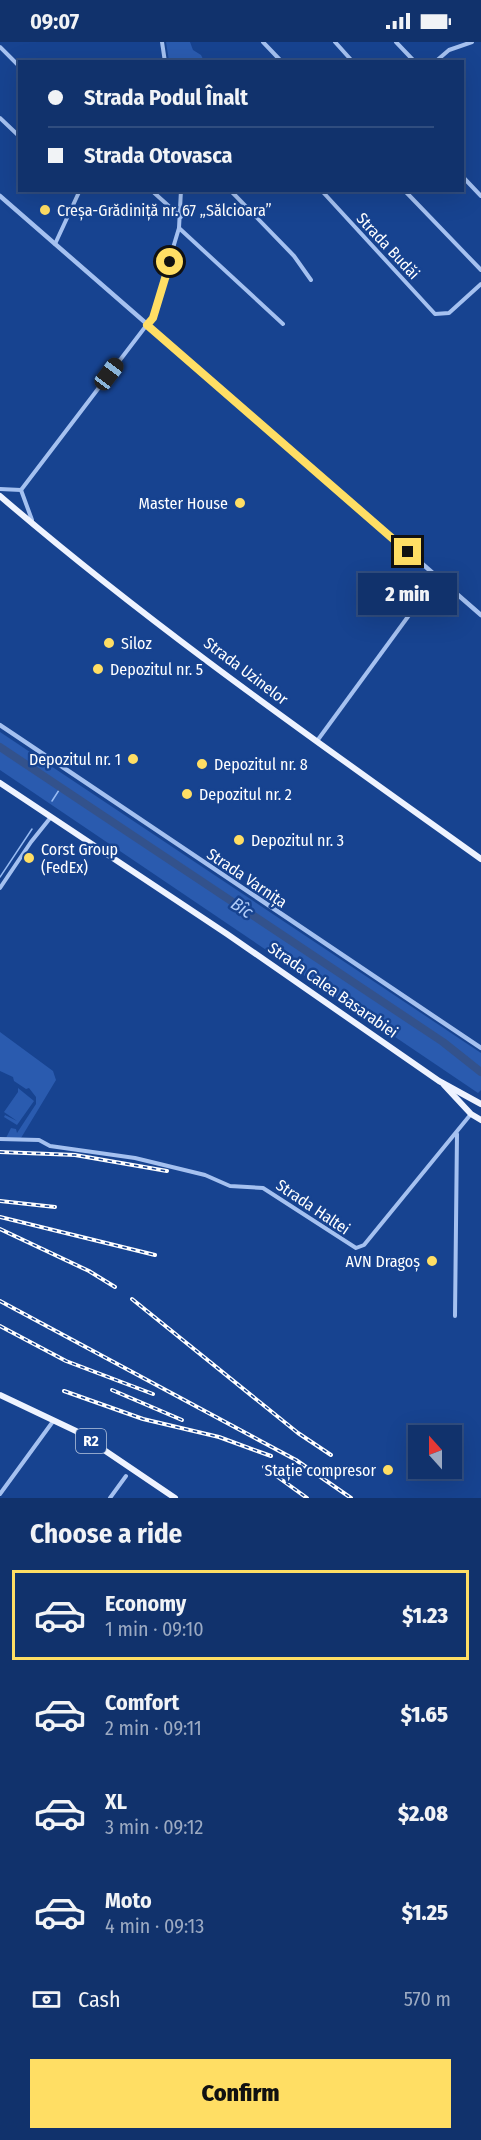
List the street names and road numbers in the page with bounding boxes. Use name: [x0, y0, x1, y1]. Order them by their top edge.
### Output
street label: Strada Budăi: [352, 209, 424, 283]
street label: Strada Uzinelor: [200, 633, 292, 709]
street label: Strada Varnița: [203, 844, 291, 913]
street label: Strada Calea Basarabiei: [265, 938, 401, 1042]
street label: Strada Haltei: [273, 1175, 353, 1239]
road number: R2: [76, 1429, 106, 1453]

